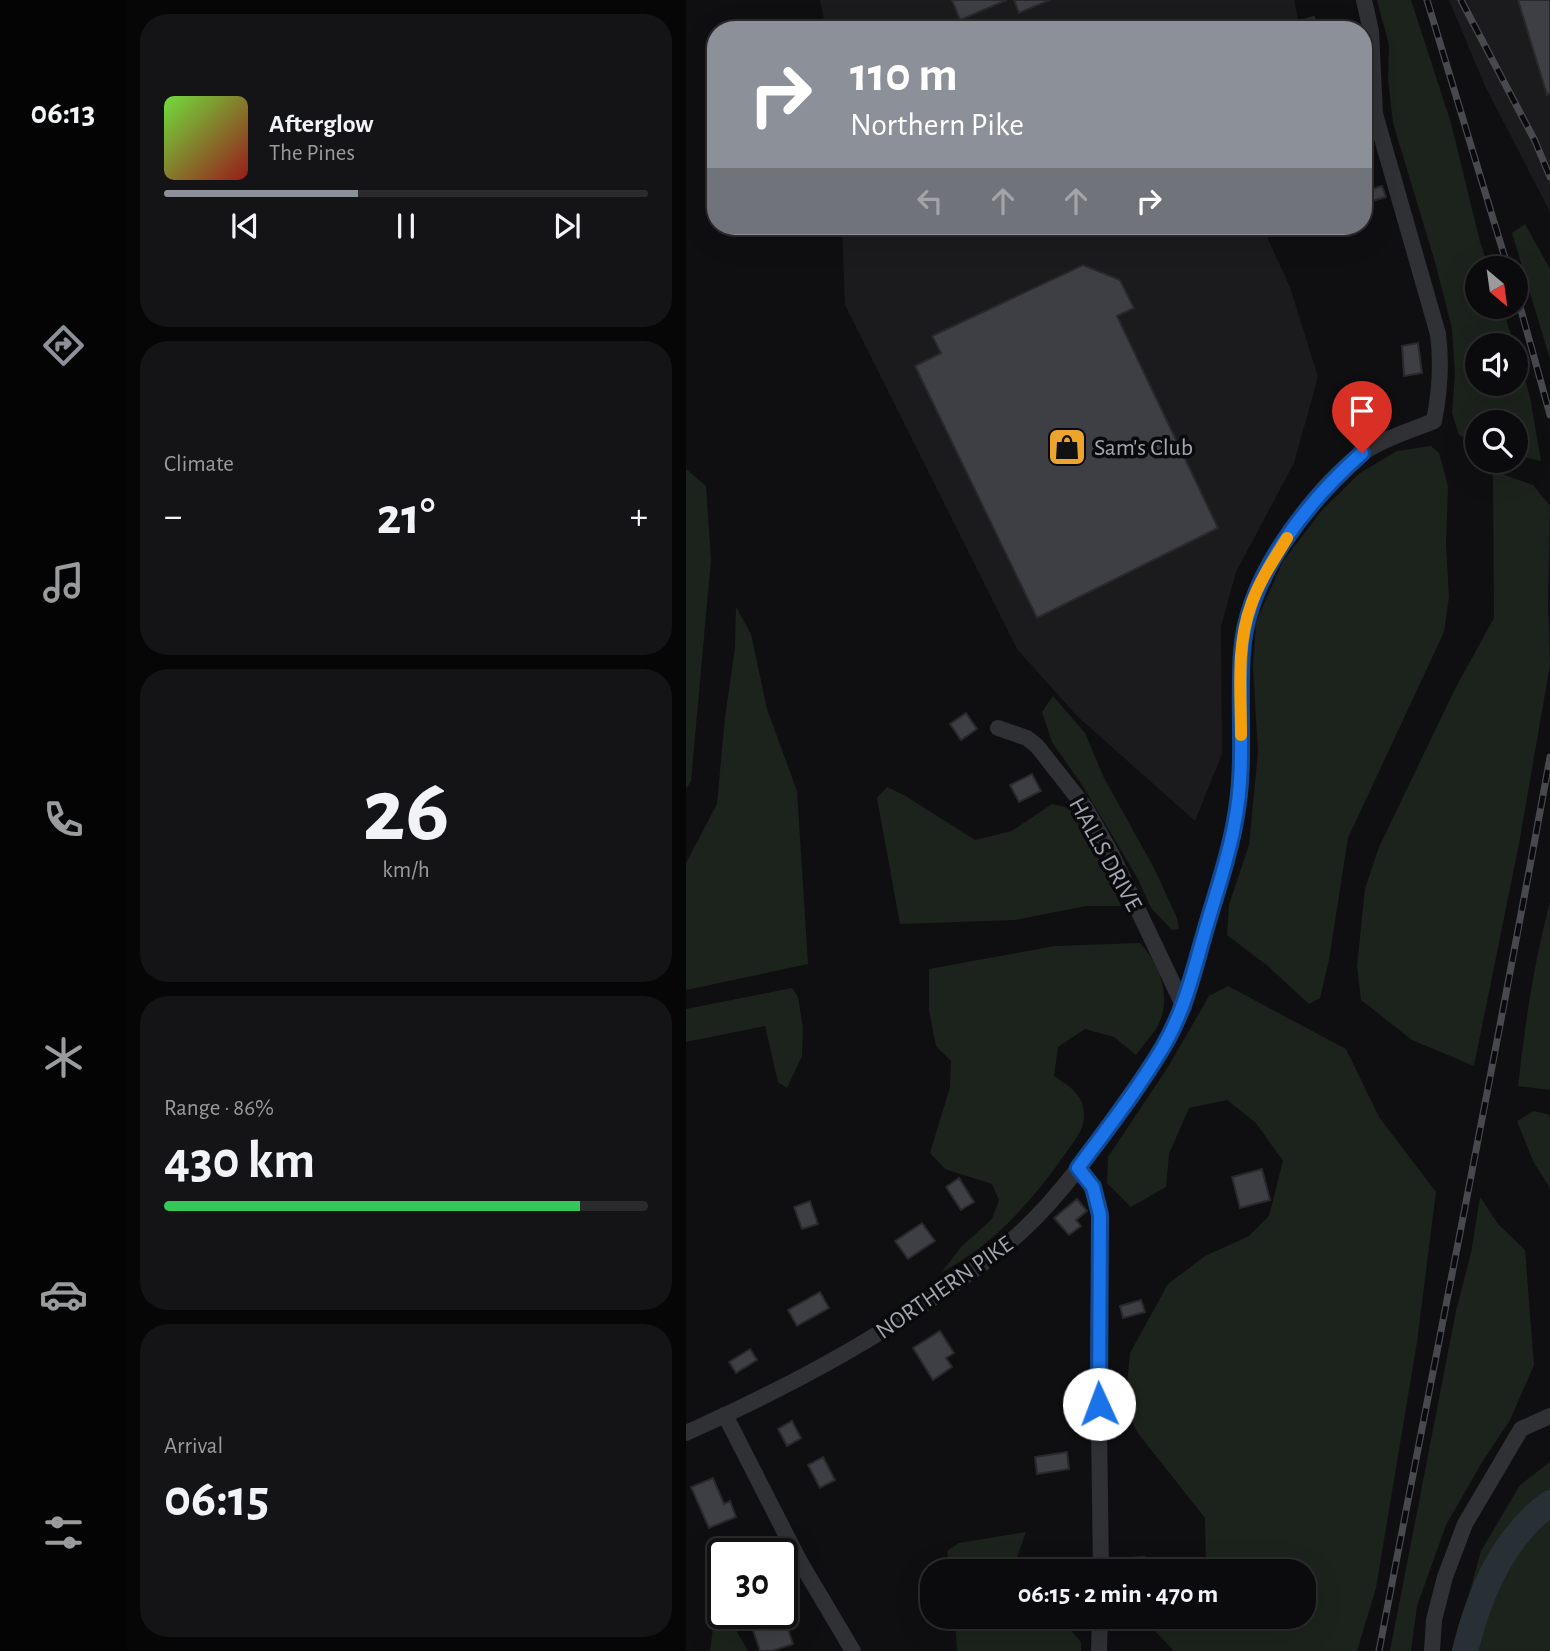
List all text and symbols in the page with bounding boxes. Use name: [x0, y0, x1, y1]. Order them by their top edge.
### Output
icon: right: [735, 49, 826, 140]
text: 110 m: [850, 51, 958, 100]
text: 06:13: [31, 97, 95, 129]
text: Northern Pike: [850, 109, 1024, 141]
text: Afterglow: [269, 111, 373, 137]
text: The Pines: [269, 142, 355, 165]
icon: left: [911, 182, 949, 220]
icon: ahead: [984, 182, 1022, 220]
icon: ahead: [1057, 182, 1095, 220]
icon: right: [1130, 182, 1168, 220]
icon: previous: [226, 207, 264, 245]
icon: pause: [387, 207, 425, 245]
icon: next: [548, 207, 586, 245]
north arrow: [1465, 256, 1528, 318]
map controls: [1465, 256, 1528, 473]
icon: directions: [39, 321, 88, 370]
button: sound: [1465, 333, 1528, 396]
pin: [1332, 381, 1392, 453]
icon: arrive: [1343, 392, 1381, 430]
button: search: [1465, 410, 1528, 473]
shop icon: Sam's Club: [1046, 426, 1088, 468]
place label: Sam's Club: [1094, 436, 1193, 460]
text: Climate: [164, 453, 234, 476]
text: 21°: [377, 491, 435, 543]
text: −: [164, 498, 182, 536]
text: +: [630, 498, 648, 536]
icon: music: [39, 558, 88, 607]
text: 26: [363, 766, 449, 857]
street label: HALLS DRIVE: [1064, 794, 1146, 916]
icon: phone: [39, 795, 88, 844]
text: km/h: [382, 859, 430, 882]
icon: climate: [39, 1033, 88, 1082]
text: Range · 86%: [164, 1097, 274, 1120]
text: 430 km: [164, 1135, 315, 1187]
street label: NORTHERN PIKE: [872, 1232, 1018, 1344]
icon: car: [39, 1270, 88, 1319]
position arrow: [1062, 1367, 1136, 1441]
text: Arrival: [164, 1435, 223, 1458]
text: 06:15: [164, 1473, 269, 1525]
icon: filters: [39, 1508, 88, 1557]
speed limit sign: 30: [707, 1538, 798, 1629]
text: 06:15 · 2 min · 470 m: [1018, 1581, 1218, 1607]

